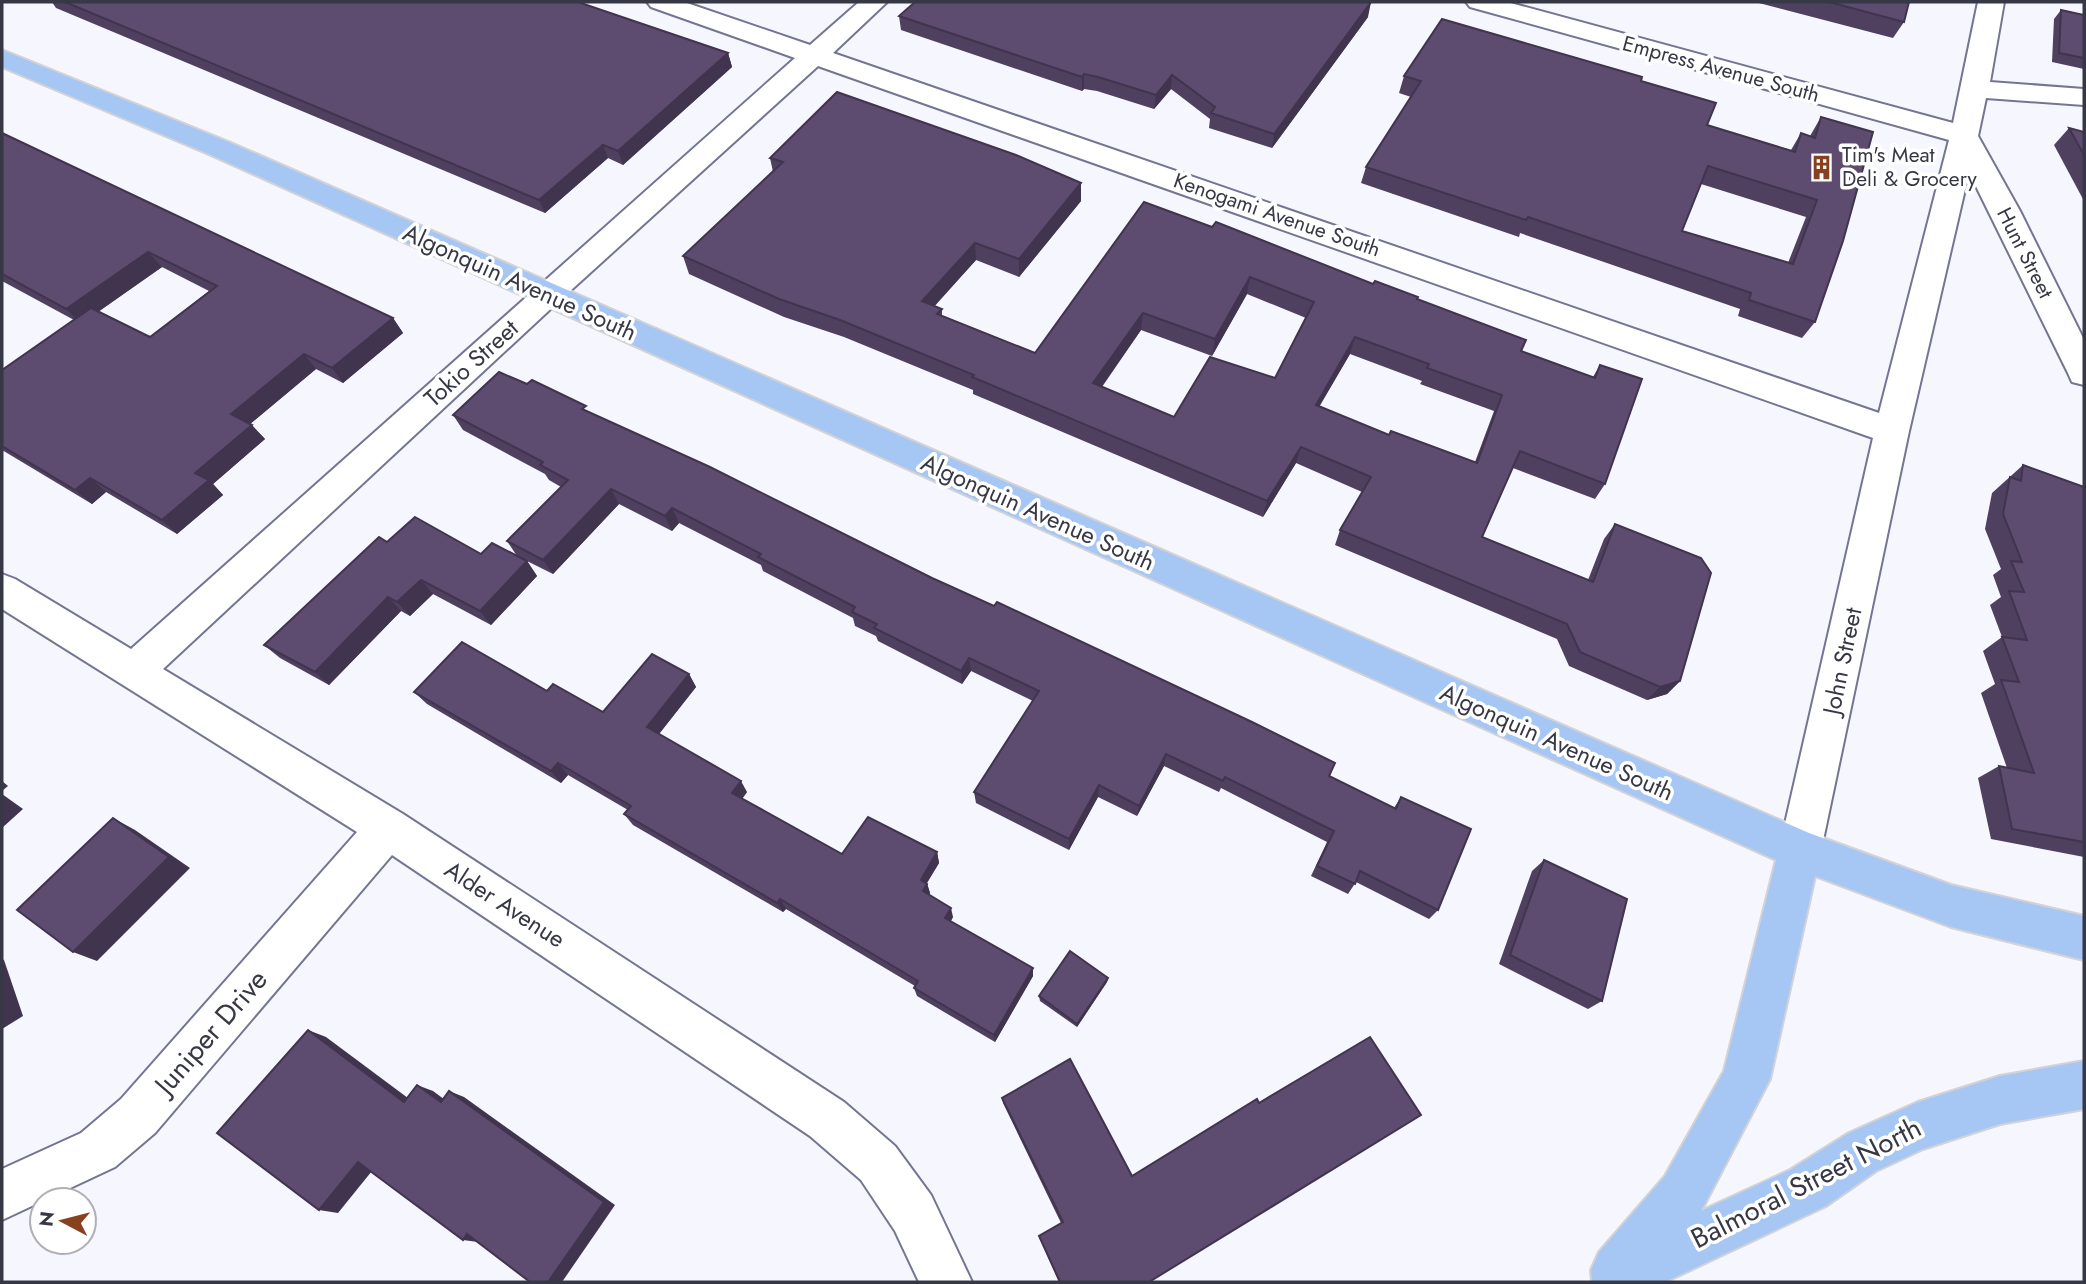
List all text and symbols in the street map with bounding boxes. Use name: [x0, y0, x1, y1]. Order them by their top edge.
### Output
street label: Empress Avenue South: [1619, 28, 1823, 110]
place label: Tim's Meat Deli & Grocery: [1842, 140, 1977, 194]
building icon: Tim's Meat Deli & Grocery: [1808, 153, 1836, 181]
street label: Kenogami Avenue South: [1170, 166, 1384, 264]
street label: Hunt Street: [1989, 202, 2061, 304]
street label: Algonquin Avenue South: [398, 215, 642, 349]
street label: Tokio Street: [416, 311, 526, 415]
street label: Algonquin Avenue South: [916, 445, 1160, 579]
street label: John Street: [1813, 604, 1870, 721]
street label: Algonquin Avenue South: [1435, 675, 1679, 809]
street label: Alder Avenue: [438, 852, 572, 956]
street label: Juniper Drive: [142, 960, 277, 1107]
street label: Balmoral Street North: [1684, 1107, 1928, 1259]
north arrow: [28, 1186, 98, 1256]
text: N: [32, 1210, 61, 1228]

